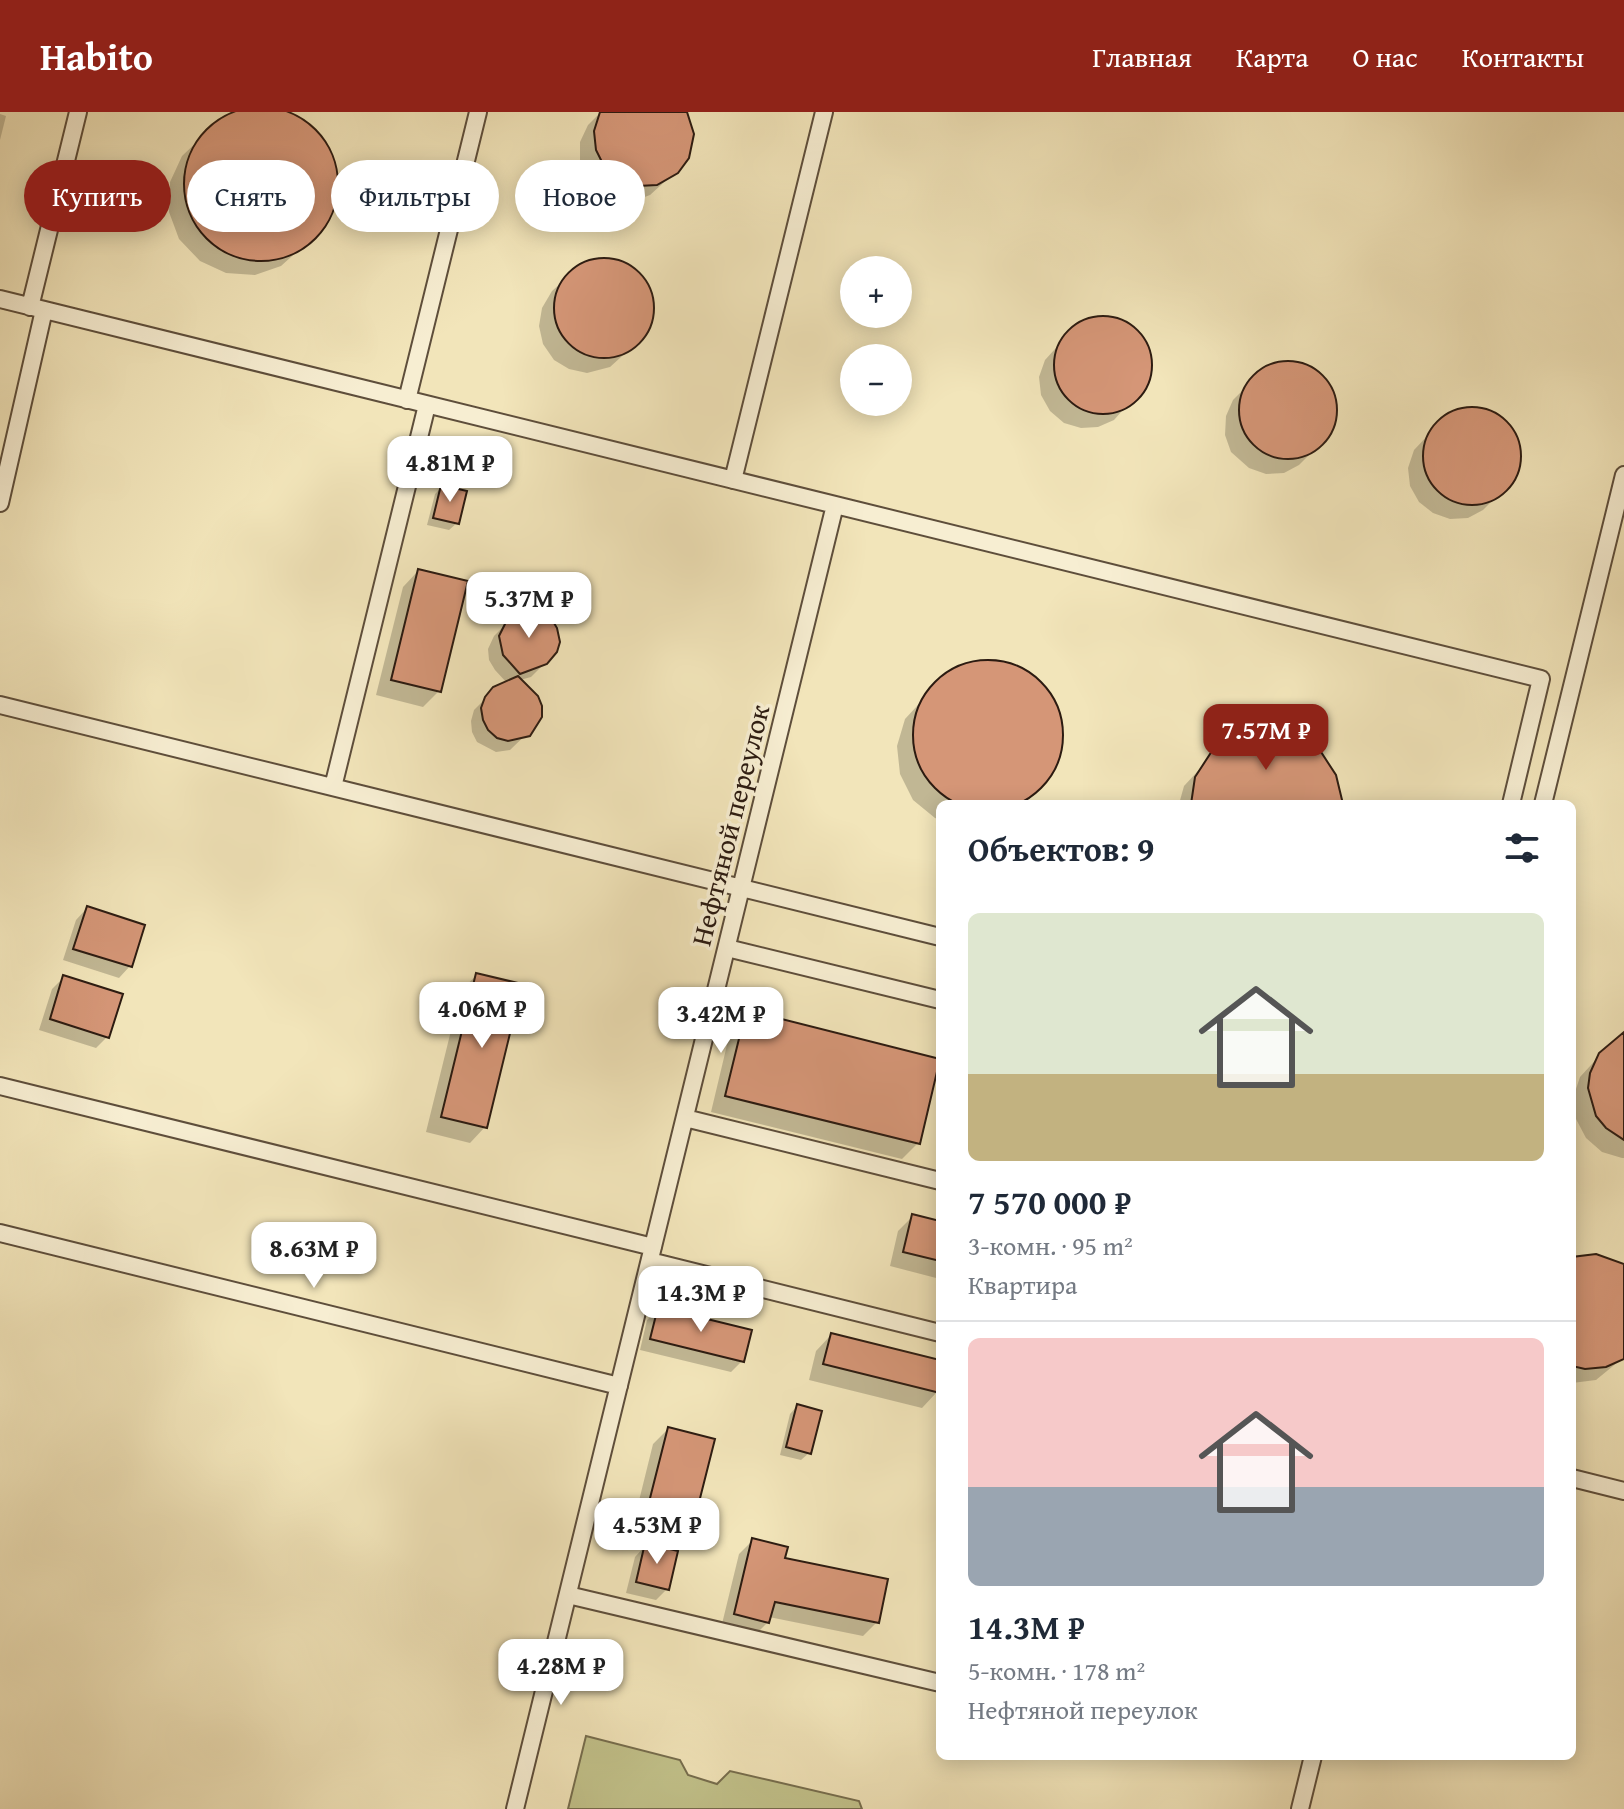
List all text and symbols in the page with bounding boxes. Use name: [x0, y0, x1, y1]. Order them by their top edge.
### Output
text: Habito: [40, 28, 153, 84]
text: Главная: [1092, 36, 1192, 77]
text: Карта: [1236, 36, 1308, 77]
text: О нас: [1352, 36, 1418, 77]
text: Контакты: [1462, 36, 1584, 77]
chip: Купить: [24, 160, 171, 232]
chip: Снять: [187, 160, 315, 232]
chip: Фильтры: [331, 160, 499, 232]
chip: Новое: [515, 160, 645, 232]
map controls: [840, 256, 912, 416]
button: +: [840, 256, 912, 328]
button: −: [840, 344, 912, 416]
pin: 4.81M ₽: [376, 436, 524, 504]
text: 4.81M ₽: [405, 442, 495, 481]
pin: 5.37M ₽: [455, 572, 603, 640]
text: 5.37M ₽: [484, 578, 574, 617]
street label: Нефтяной переулок: [680, 700, 779, 950]
pin: 7.57M ₽: [1192, 704, 1340, 772]
text: 7.57M ₽: [1221, 710, 1311, 749]
text: Объектов: 9: [968, 824, 1154, 873]
icon: filters: [1500, 826, 1544, 870]
icon: home: [1184, 965, 1328, 1109]
pin: 4.06M ₽: [408, 982, 556, 1050]
pin: 3.42M ₽: [647, 987, 795, 1055]
text: 4.06M ₽: [437, 988, 527, 1027]
text: 3.42M ₽: [676, 993, 766, 1032]
text: 7 570 000 ₽: [968, 1177, 1131, 1226]
pin: 8.63M ₽: [240, 1222, 388, 1290]
text: 3-комн. · 95 m²: [968, 1226, 1133, 1265]
text: 8.63M ₽: [269, 1228, 359, 1267]
text: Квартира: [968, 1265, 1077, 1304]
pin: 14.3M ₽: [627, 1266, 775, 1334]
text: 14.3M ₽: [656, 1272, 746, 1311]
icon: home: [1184, 1390, 1328, 1534]
pin: 4.53M ₽: [583, 1498, 731, 1566]
text: 4.53M ₽: [612, 1504, 702, 1543]
text: 14.3M ₽: [968, 1602, 1085, 1651]
pin: 4.28M ₽: [487, 1639, 635, 1707]
text: 4.28M ₽: [516, 1645, 606, 1684]
text: 5-комн. · 178 m²: [968, 1651, 1145, 1690]
text: Нефтяной переулок: [968, 1690, 1198, 1729]

